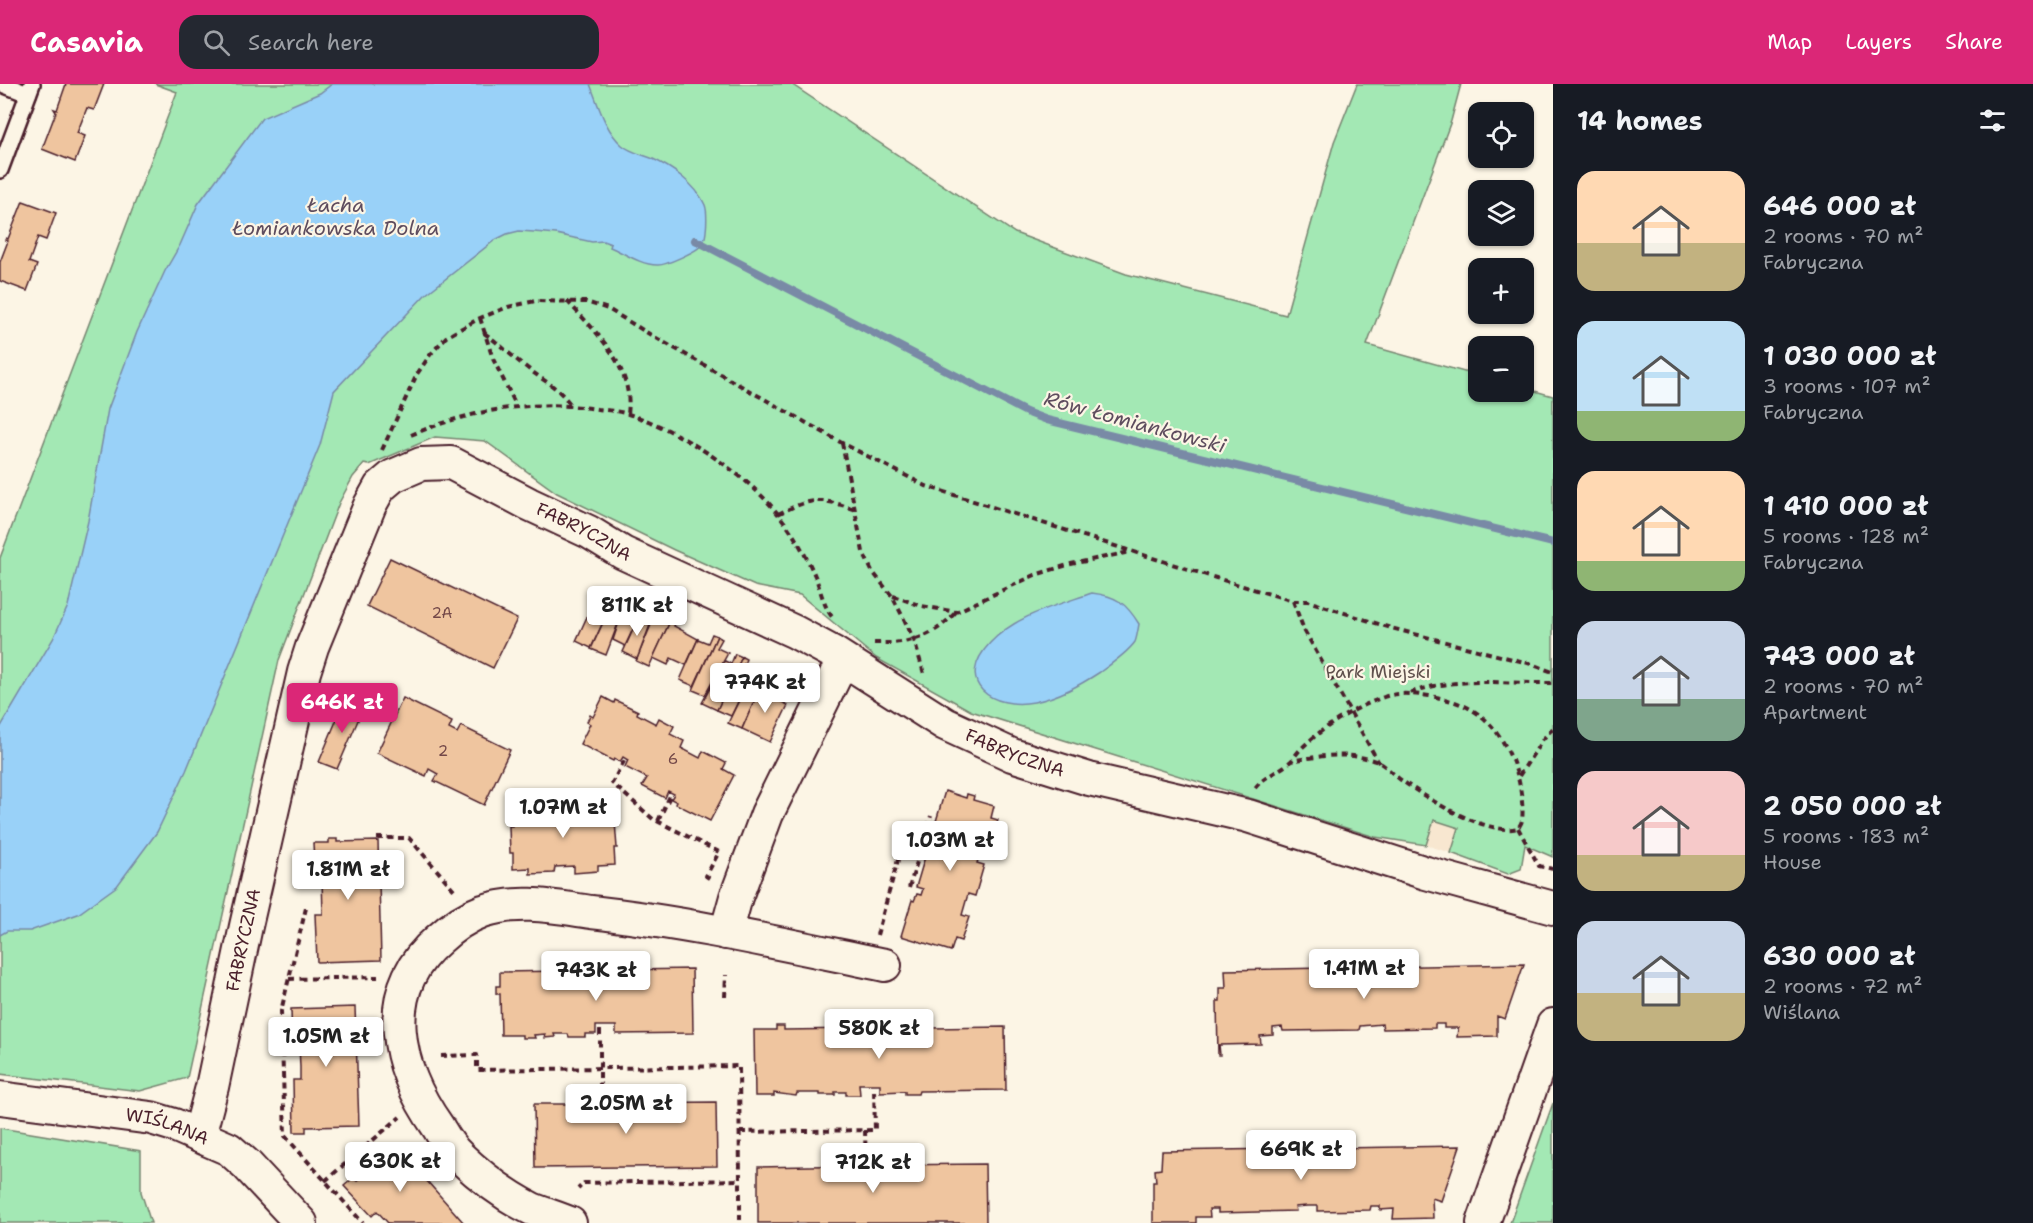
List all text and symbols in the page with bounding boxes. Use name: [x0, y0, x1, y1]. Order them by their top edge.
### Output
search box: [179, 15, 599, 69]
text: Casavia: [30, 23, 143, 61]
icon: search: [200, 26, 233, 59]
text: Search here: [248, 28, 374, 57]
text: Map: [1767, 28, 1812, 56]
text: Layers: [1845, 28, 1912, 56]
text: Share: [1945, 28, 2003, 56]
map controls: [1468, 102, 1534, 402]
button: locate: [1468, 102, 1534, 168]
text: 14 homes: [1577, 103, 1703, 138]
icon: filters: [1976, 104, 2009, 137]
button: layers: [1468, 180, 1534, 246]
text: 646 000 zł: [1763, 188, 1916, 223]
water label: Łacha Łomiankowska Dolna: [232, 192, 439, 241]
icon: home: [1625, 195, 1697, 267]
text: 2 rooms · 70 m²: [1763, 223, 1924, 249]
text: Fabryczna: [1763, 249, 1863, 275]
button: +: [1468, 258, 1534, 324]
button: −: [1468, 336, 1534, 402]
text: 1 030 000 zł: [1763, 338, 1936, 373]
icon: home: [1625, 345, 1697, 417]
text: 3 rooms · 107 m²: [1763, 373, 1931, 399]
water label: Rów Łomiankowski: [1041, 385, 1229, 459]
text: Fabryczna: [1763, 399, 1863, 425]
text: 1 410 000 zł: [1763, 488, 1928, 523]
icon: home: [1625, 495, 1697, 567]
street label: FABRYCZNA: [532, 497, 635, 567]
text: 5 rooms · 128 m²: [1763, 523, 1929, 549]
text: Fabryczna: [1763, 549, 1863, 575]
pin: 811K zł: [582, 586, 692, 637]
text: 811K zł: [601, 592, 673, 618]
house number: 2A: [432, 603, 452, 623]
text: 743 000 zł: [1763, 638, 1915, 673]
icon: home: [1625, 645, 1697, 717]
park label: Park Miejski: [1325, 660, 1431, 684]
pin: 774K zł: [710, 663, 820, 714]
text: 774K zł: [724, 669, 806, 695]
text: 2 rooms · 70 m²: [1763, 673, 1924, 699]
pin: 646K zł: [287, 683, 397, 734]
text: 646K zł: [301, 689, 383, 715]
text: Apartment: [1763, 699, 1867, 725]
street label: FABRYCZNA: [961, 723, 1067, 783]
house number: 2: [438, 741, 448, 761]
house number: 6: [668, 749, 678, 769]
pin: 1.07M zł: [501, 788, 625, 839]
text: 2 050 000 zł: [1763, 788, 1941, 823]
text: 1.07M zł: [519, 794, 607, 820]
icon: home: [1625, 795, 1697, 867]
pin: 1.03M zł: [888, 821, 1012, 872]
text: 5 rooms · 183 m²: [1763, 823, 1929, 849]
text: 1.03M zł: [906, 827, 994, 853]
text: House: [1763, 849, 1822, 875]
pin: 1.81M zł: [286, 850, 410, 901]
text: 1.81M zł: [306, 856, 390, 882]
street label: FABRYCZNA: [221, 886, 266, 994]
text: 630 000 zł: [1763, 938, 1915, 973]
icon: home: [1625, 945, 1697, 1017]
pin: 1.41M zł: [1302, 949, 1426, 1000]
pin: 743K zł: [541, 951, 651, 1002]
text: 1.41M zł: [1323, 955, 1405, 981]
text: 743K zł: [555, 957, 637, 983]
text: 2 rooms · 72 m²: [1763, 973, 1922, 999]
text: Wiślana: [1763, 999, 1840, 1025]
pin: 580K zł: [824, 1009, 934, 1060]
text: 580K zł: [838, 1015, 920, 1041]
pin: 1.05M zł: [264, 1017, 388, 1068]
text: 1.05M zł: [282, 1023, 370, 1049]
pin: 2.05M zł: [564, 1084, 688, 1135]
text: 2.05M zł: [579, 1090, 673, 1116]
street label: WIŚLANA: [124, 1103, 212, 1151]
pin: 669K zł: [1246, 1130, 1356, 1181]
text: 669K zł: [1260, 1136, 1342, 1162]
pin: 630K zł: [345, 1142, 455, 1193]
pin: 712K zł: [818, 1143, 928, 1194]
text: 630K zł: [359, 1148, 441, 1174]
text: 712K zł: [835, 1149, 911, 1175]

